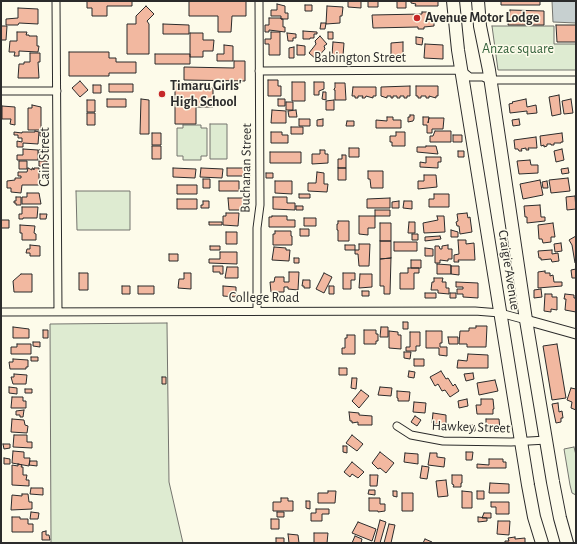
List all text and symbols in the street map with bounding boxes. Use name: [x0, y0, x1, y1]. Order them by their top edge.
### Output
place label: Avenue Motor Lodge: [425, 10, 539, 26]
marker: Avenue Motor Lodge: [412, 13, 422, 23]
park label: Anzac square: [482, 41, 554, 57]
street label: Babington Street: [314, 50, 406, 66]
place label: Timaru Girls' High School: [170, 78, 242, 110]
marker: Timaru Girls' High School: [157, 89, 167, 99]
street label: Buchanan Street: [237, 123, 255, 213]
street label: Cain Street: [37, 127, 53, 187]
street label: Craigie Avenue: [494, 229, 524, 311]
street label: College Road: [229, 290, 299, 306]
street label: Hawkey Street: [431, 417, 511, 437]

